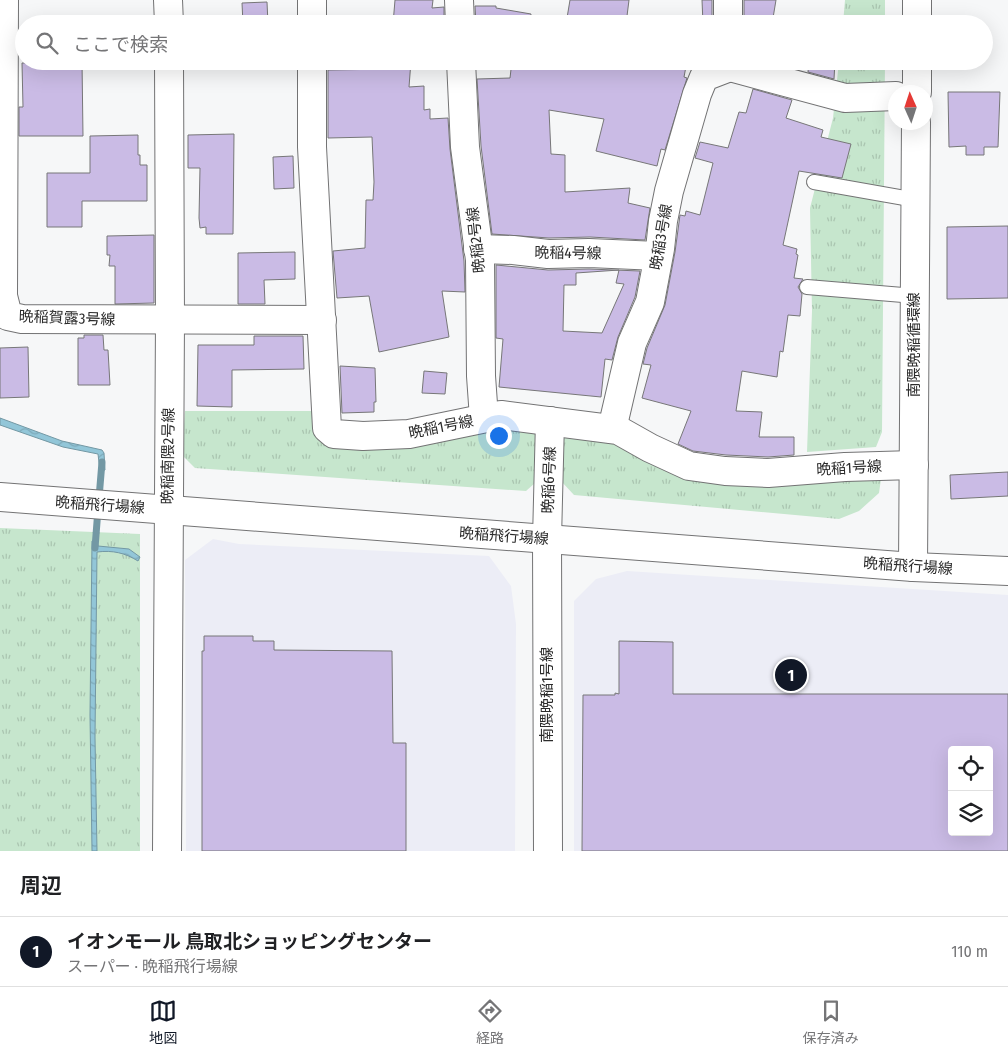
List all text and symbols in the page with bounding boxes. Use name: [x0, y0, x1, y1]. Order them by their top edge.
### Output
search box: [15, 15, 993, 70]
icon: search: [33, 29, 61, 57]
text: ここで検索: [73, 33, 168, 56]
north arrow: [888, 85, 933, 130]
street label: 晩稲3号線: [646, 203, 676, 271]
street label: 晩稲2号線: [464, 206, 488, 274]
street label: 晩稲4号線: [534, 243, 602, 263]
street label: 南隈晩稲循環線: [905, 292, 923, 398]
street label: 晩稲賀露3号線: [18, 307, 116, 329]
street label: 晩稲南隈2号線: [158, 408, 178, 504]
street label: 晩稲1号線: [407, 412, 475, 442]
your location: [486, 423, 512, 449]
street label: 晩稲6号線: [539, 446, 559, 514]
street label: 晩稲1号線: [816, 457, 882, 479]
street label: 晩稲飛行場線: [54, 493, 146, 517]
street label: 晩稲飛行場線: [458, 524, 550, 548]
street label: 晩稲飛行場線: [862, 554, 954, 578]
street label: 南隈晩稲1号線: [538, 647, 556, 743]
pin: 1: [775, 656, 807, 694]
map controls: [948, 746, 993, 836]
button: locate: [948, 746, 993, 791]
button: layers: [948, 791, 993, 836]
text: 周辺: [20, 873, 62, 899]
text: イオンモール 鳥取北ショッピングセンター: [67, 930, 432, 953]
text: 1: [33, 942, 39, 961]
text: 110 m: [951, 942, 988, 961]
text: スーパー · 晩稲飛行場線: [67, 957, 238, 976]
tab: 地図: [149, 997, 177, 1047]
tab: 経路: [476, 997, 504, 1047]
tab: 保存済み: [803, 997, 859, 1047]

